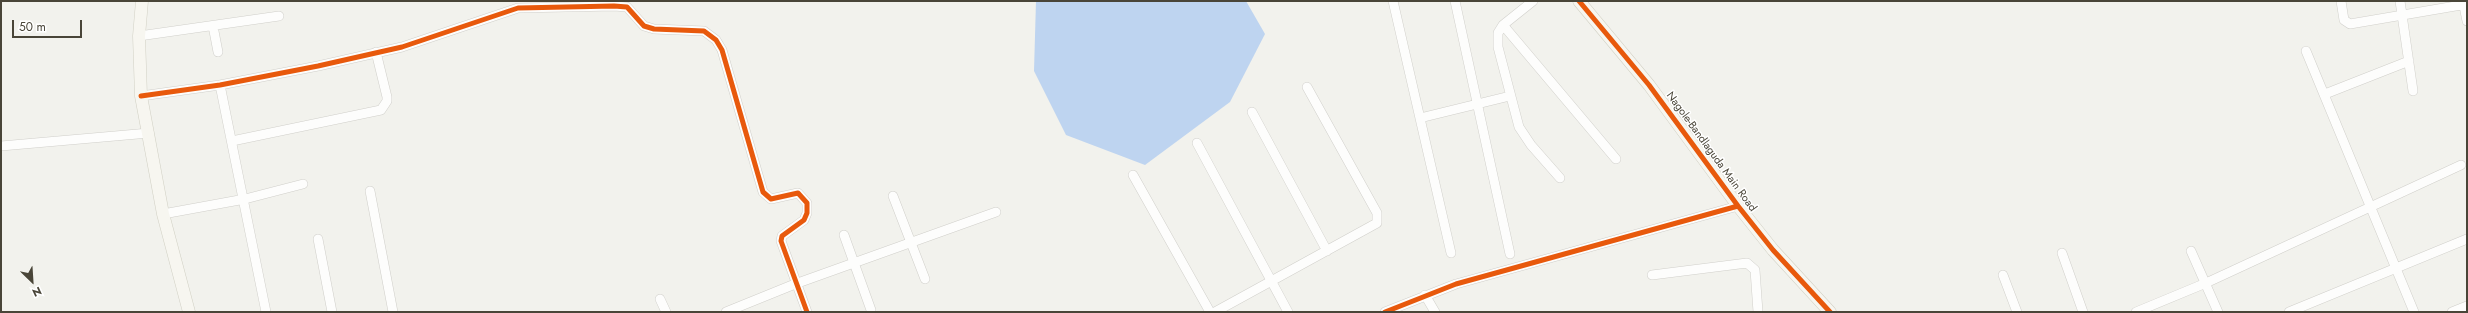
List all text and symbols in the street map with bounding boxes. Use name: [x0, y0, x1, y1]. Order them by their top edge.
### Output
scale bar: [14, 12, 84, 38]
text: 50 m: [19, 18, 46, 36]
street label: Nagole-Bandlaguda Main Road: [1663, 90, 1759, 214]
north arrow: [12, 261, 52, 301]
text: N: [30, 283, 44, 301]

